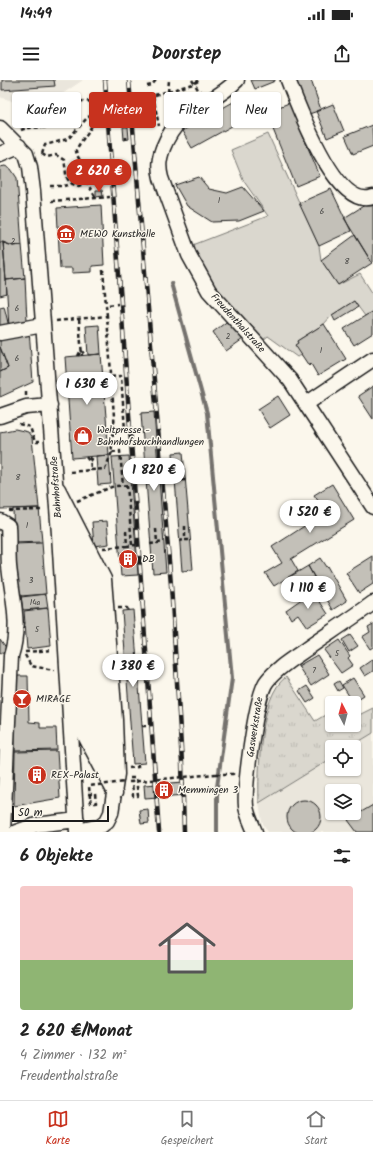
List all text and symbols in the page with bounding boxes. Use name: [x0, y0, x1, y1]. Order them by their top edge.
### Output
text: 14:49: [20, 2, 52, 26]
text: Doorstep: [152, 40, 221, 69]
icon: menu: [20, 43, 42, 65]
icon: share: [331, 43, 353, 65]
chip: Kaufen: [12, 92, 81, 128]
chip: Mieten: [89, 92, 156, 128]
chip: Filter: [164, 92, 223, 128]
chip: Neu: [231, 92, 281, 128]
pin: 2 620 €: [62, 159, 136, 193]
text: 2 620 €: [75, 161, 123, 182]
house number: 1: [218, 194, 221, 207]
house number: 6: [320, 205, 324, 218]
museum icon: MEWO Kunsthalle: [55, 223, 77, 245]
place label: MEWO Kunsthalle: [80, 226, 156, 242]
house number: 2: [11, 235, 16, 248]
house number: 8: [345, 255, 350, 268]
street label: Freudenthalstraße: [207, 290, 270, 357]
house number: 6: [15, 302, 19, 315]
house number: 2: [226, 330, 231, 343]
house number: 1: [320, 344, 323, 357]
house number: 6: [15, 352, 19, 365]
pin: 1 630 €: [50, 372, 124, 406]
text: 1 630 €: [65, 374, 109, 395]
place label: Weltpresse - Bahnhofsbuchhandlungen: [97, 422, 204, 450]
shop icon: Weltpresse - Bahnhofsbuchhandlungen: [72, 425, 94, 447]
street label: Bahnhofstraße: [46, 455, 66, 518]
pin: 1 820 €: [117, 458, 191, 492]
text: 1 820 €: [132, 460, 176, 481]
house number: 8: [16, 471, 21, 484]
pin: 1 520 €: [273, 500, 347, 534]
text: 1 520 €: [288, 502, 332, 523]
house number: 1: [26, 519, 29, 532]
building icon: DB: [117, 548, 139, 570]
place label: DB: [142, 551, 155, 567]
house number: 3: [29, 574, 34, 587]
pin: 1 110 €: [271, 576, 345, 610]
text: 1 110 €: [290, 578, 326, 599]
house number: 14a: [30, 596, 41, 609]
house number: 5: [35, 623, 40, 636]
house number: 5: [335, 647, 340, 660]
pin: 1 380 €: [96, 654, 170, 688]
text: 1 380 €: [111, 656, 155, 677]
house number: 7: [312, 664, 316, 677]
bar icon: M1RAGE: [11, 688, 33, 710]
place label: M1RAGE: [36, 691, 72, 707]
street label: Gaswerkstraße: [242, 695, 268, 758]
north arrow: [325, 696, 361, 732]
map controls: [325, 696, 361, 820]
button: locate: [325, 740, 361, 776]
building icon: REX-Palast: [26, 764, 48, 786]
place label: REX-Palast: [51, 767, 99, 783]
building icon: Memmingen 3: [153, 779, 175, 801]
place label: Memmingen 3: [178, 782, 239, 798]
button: layers: [325, 784, 361, 820]
scale bar: [12, 804, 109, 823]
text: 50 m: [18, 804, 43, 822]
text: 6 Objekte: [20, 843, 93, 870]
icon: filters: [331, 845, 353, 867]
icon: home: [151, 912, 223, 984]
text: 2 620 €/Monat: [20, 1018, 133, 1045]
text: 4 Zimmer · 132 m²: [20, 1045, 127, 1066]
text: Freudenthalstraße: [20, 1066, 118, 1087]
tab: Karte: [45, 1108, 70, 1150]
tab: Gespeichert: [161, 1108, 214, 1150]
tab: Start: [304, 1108, 328, 1150]

